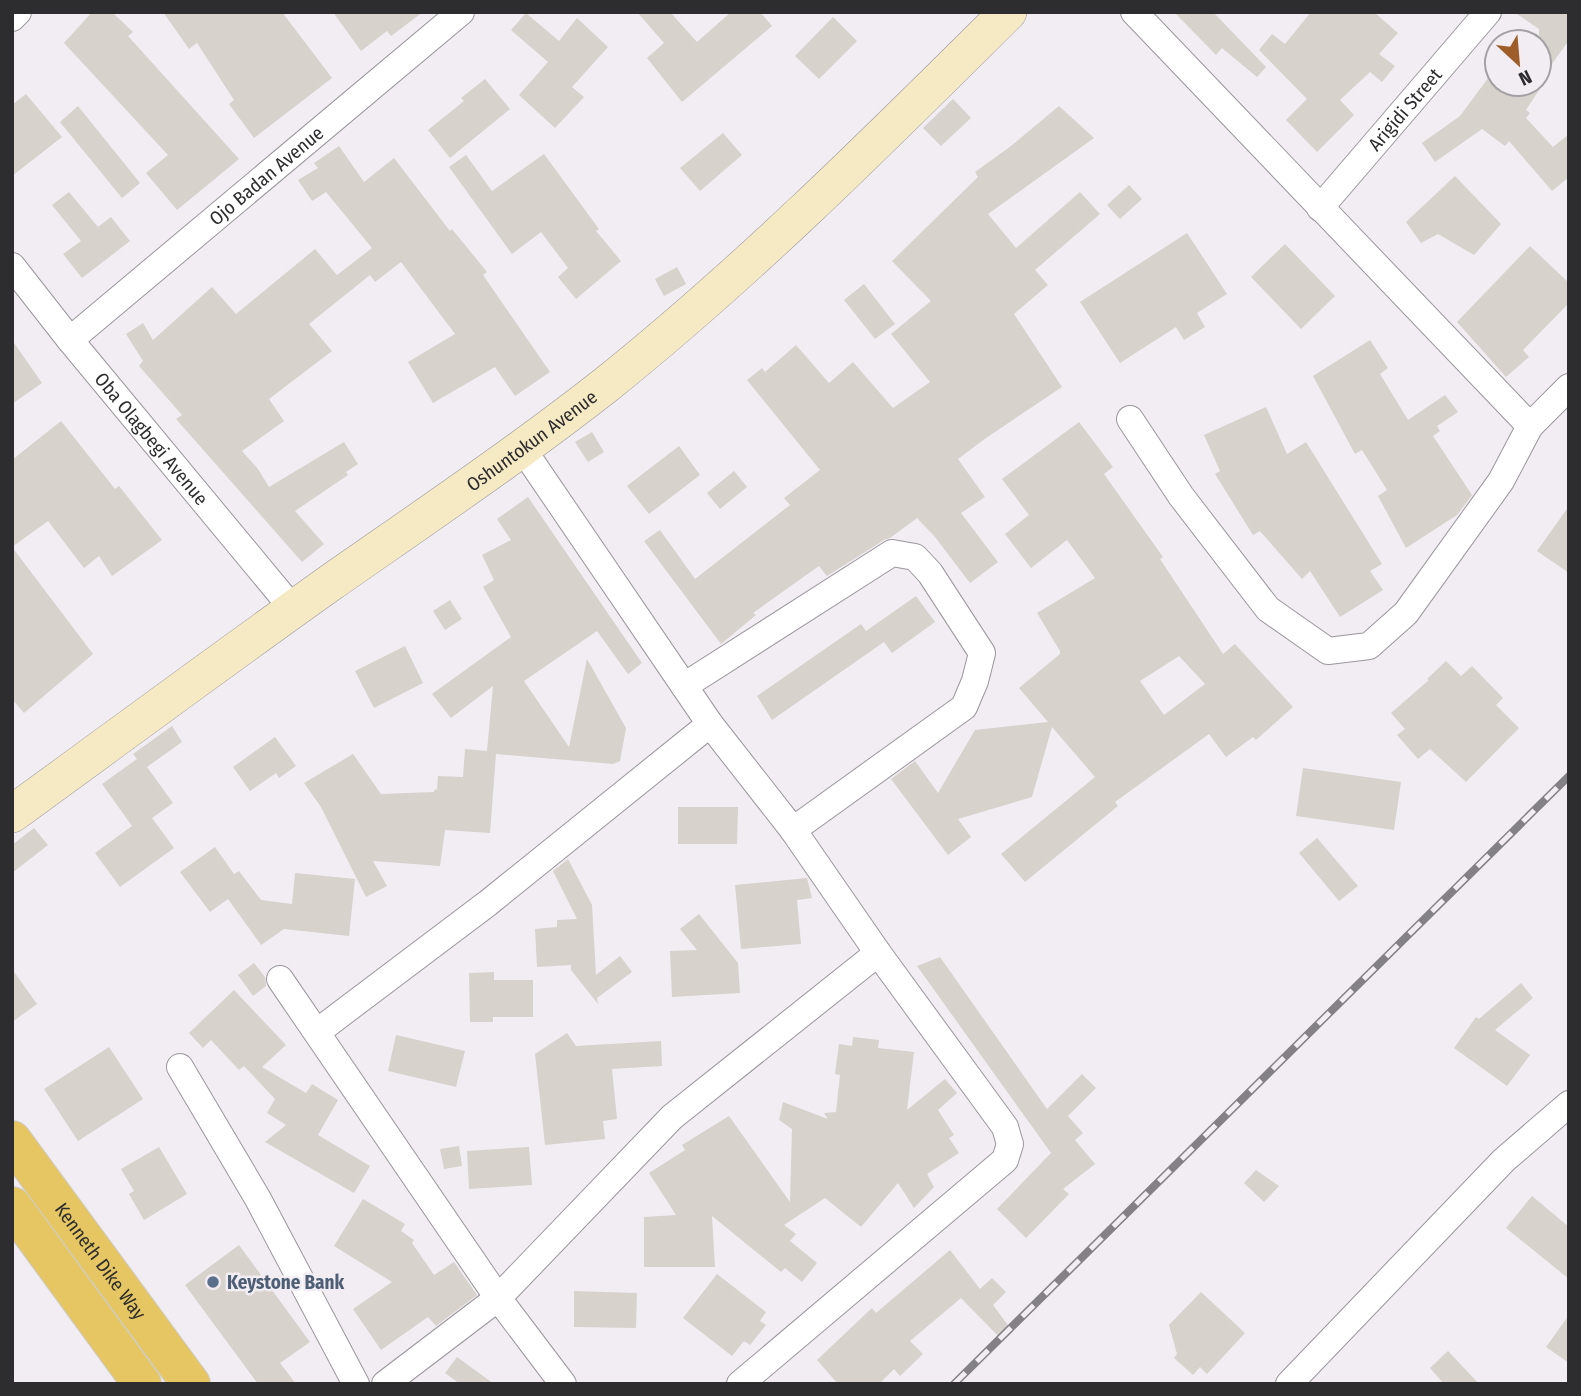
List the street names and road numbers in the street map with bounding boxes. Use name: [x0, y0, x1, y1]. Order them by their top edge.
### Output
street label: Arigidi Street: [1363, 63, 1447, 156]
street label: Ojo Badan Avenue: [205, 121, 328, 230]
street label: Oba Olagbegi Avenue: [90, 368, 213, 510]
street label: Oshuntokun Avenue: [462, 385, 602, 496]
street label: Kenneth Dike Way: [50, 1198, 151, 1324]

